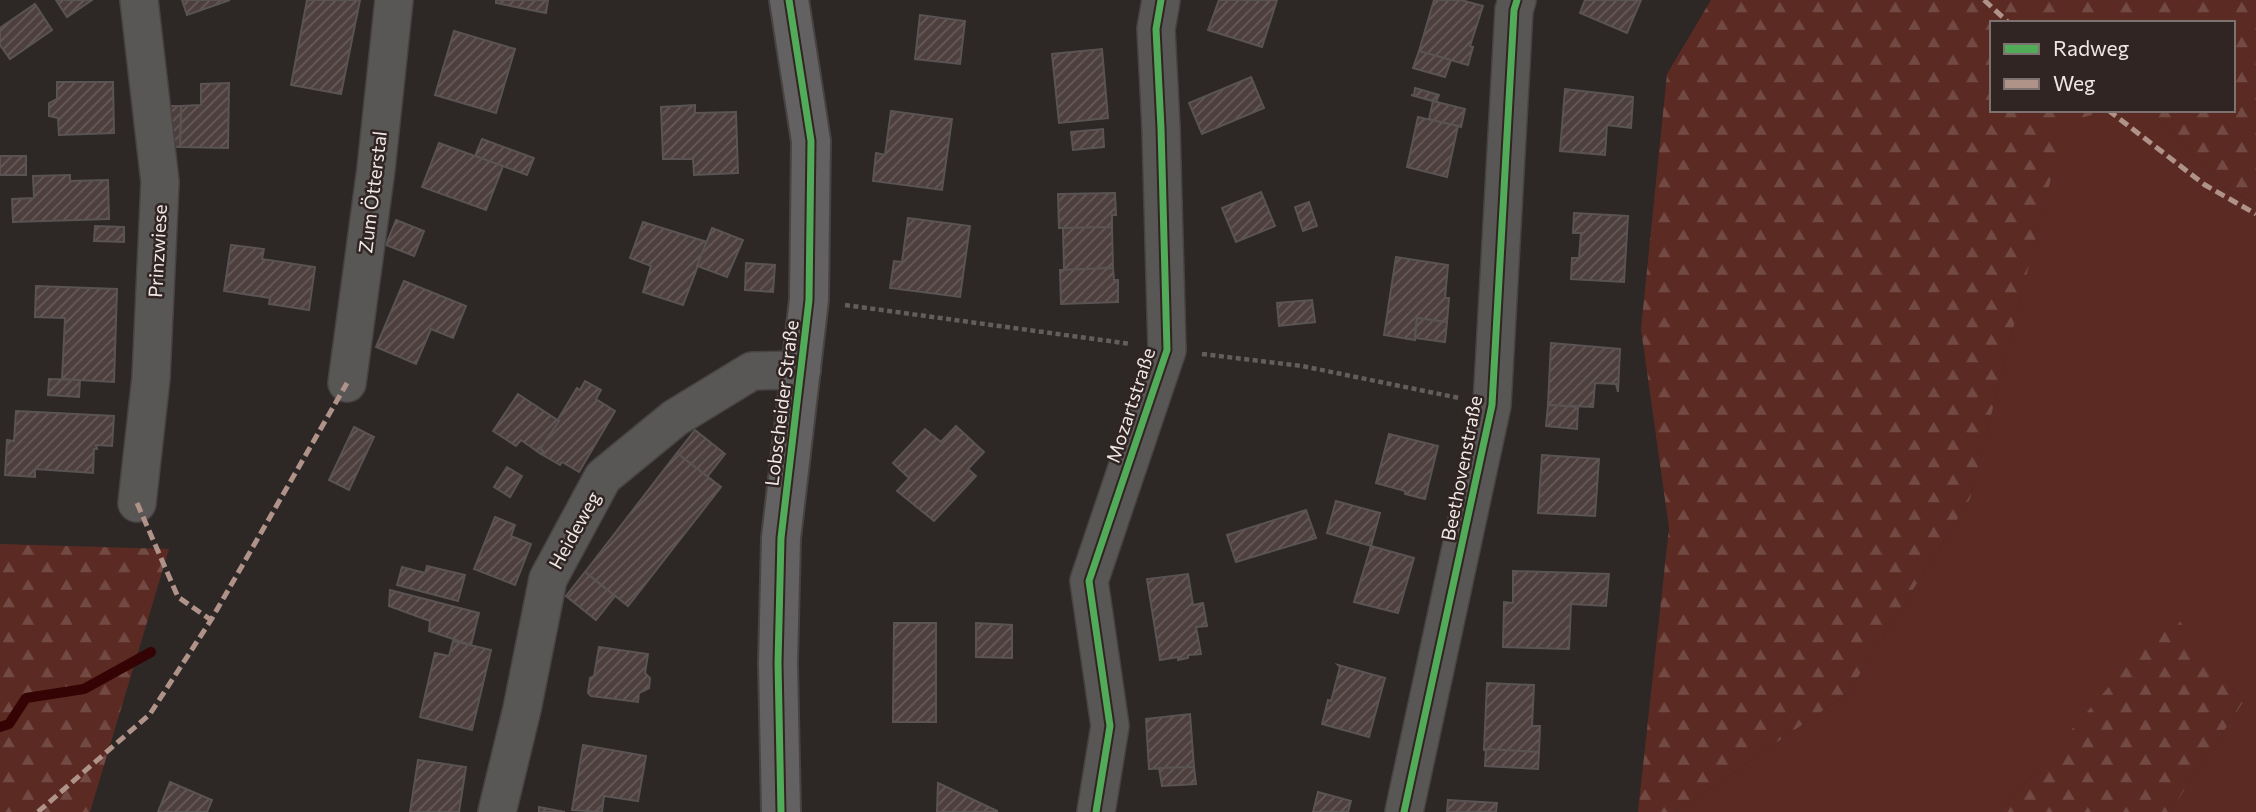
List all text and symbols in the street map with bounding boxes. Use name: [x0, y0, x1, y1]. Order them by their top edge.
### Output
legend: [1990, 21, 2235, 112]
text: Radweg: [2053, 35, 2129, 60]
text: Weg: [2053, 70, 2095, 95]
street label: Zum Ötterstal: [353, 130, 391, 254]
street label: Prinzwiese: [143, 204, 171, 298]
street label: Lobscheider Straße: [759, 319, 803, 487]
street label: Mozartstraße: [1101, 345, 1159, 465]
street label: Beethovenstraße: [1436, 393, 1486, 543]
street label: Heideweg: [543, 487, 605, 573]

